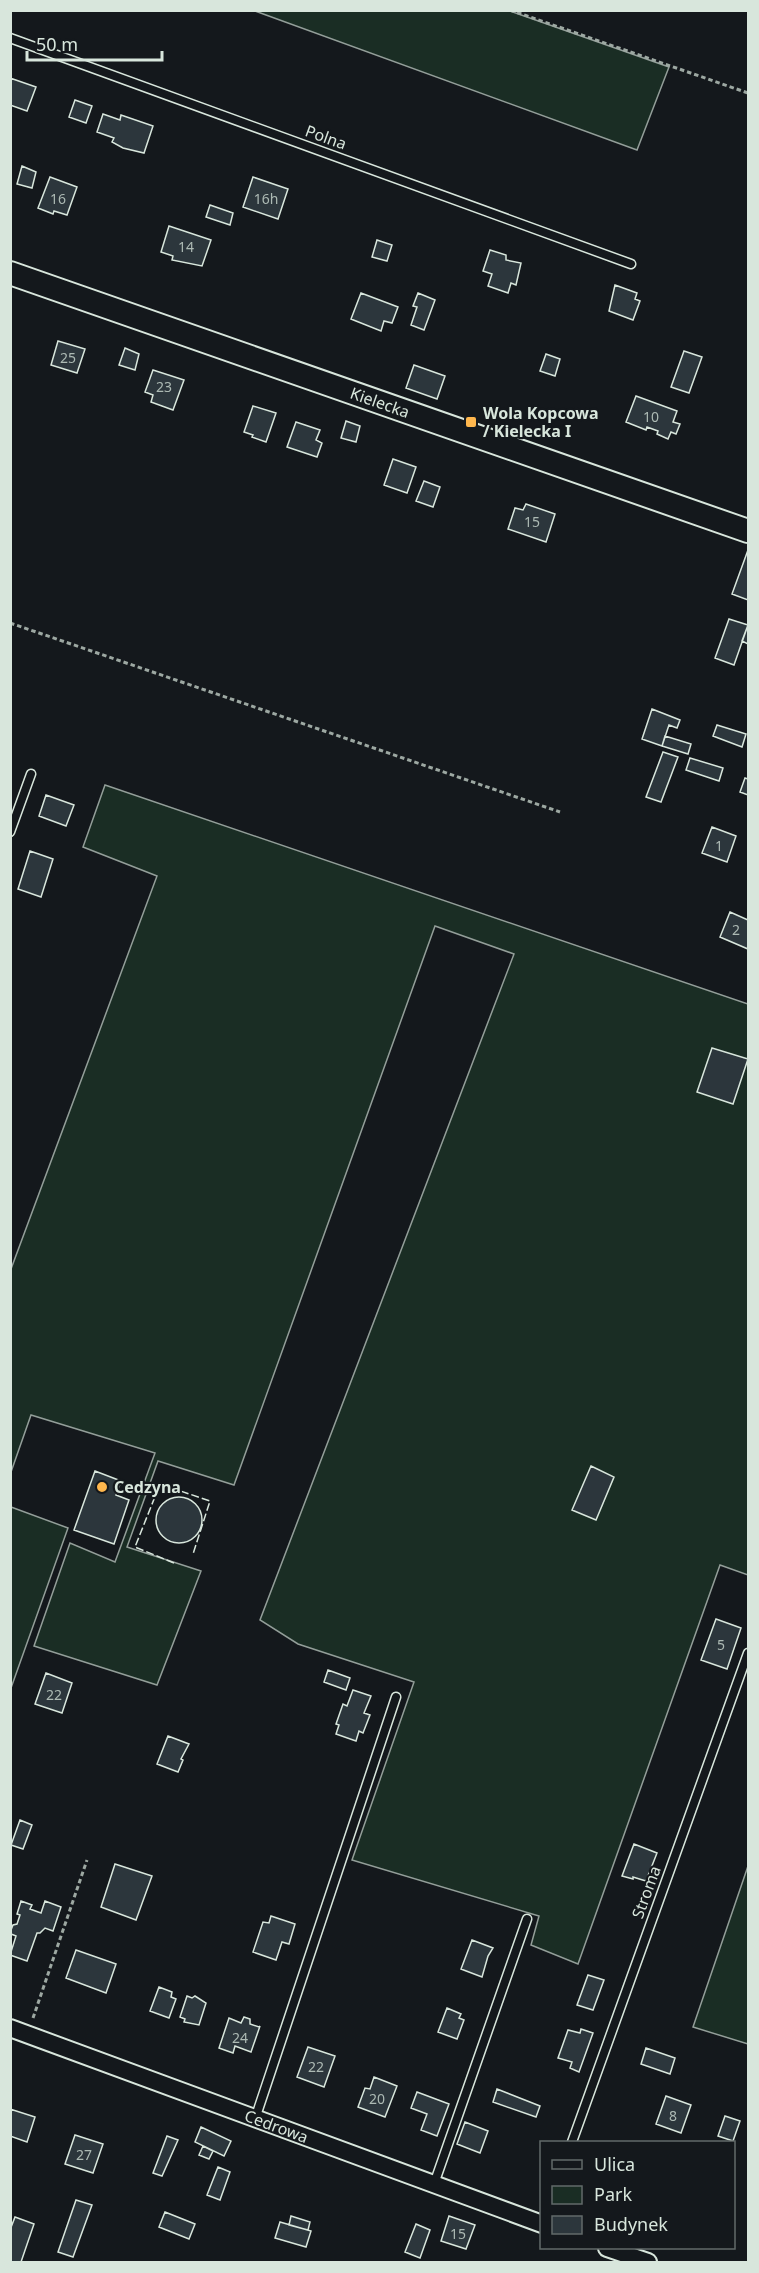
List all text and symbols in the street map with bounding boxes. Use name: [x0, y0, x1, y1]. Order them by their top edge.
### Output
scale bar: [27, 24, 162, 62]
text: 50 m: [36, 32, 78, 56]
street label: Polna: [302, 119, 350, 155]
house number: 16: [50, 189, 66, 208]
house number: 16h: [254, 189, 278, 208]
house number: 14: [178, 237, 194, 256]
house number: 25: [60, 348, 76, 367]
house number: 23: [156, 377, 172, 396]
street label: Kielecka: [347, 382, 413, 423]
place label: Wola Kopcowa / Kielecka I: [483, 402, 599, 442]
house number: 10: [643, 407, 659, 426]
marker: Wola Kopcowa / Kielecka I: [464, 415, 478, 429]
house number: 15: [524, 512, 540, 531]
house number: 1: [715, 836, 723, 855]
house number: 2: [732, 920, 740, 939]
place label: Cedzyna: [114, 1476, 181, 1498]
marker: Cedzyna: [95, 1480, 109, 1494]
house number: 5: [717, 1635, 725, 1654]
house number: 22: [46, 1685, 62, 1704]
street label: Stroma: [626, 1863, 666, 1921]
house number: 24: [232, 2028, 248, 2047]
house number: 22: [308, 2057, 324, 2076]
house number: 20: [369, 2089, 385, 2108]
street label: Cedrowa: [242, 2104, 311, 2148]
house number: 8: [669, 2106, 677, 2125]
legend: [540, 2141, 735, 2249]
house number: 27: [76, 2145, 92, 2164]
text: Ulica: [594, 2152, 635, 2176]
text: Park: [594, 2182, 632, 2206]
text: Budynek: [594, 2212, 668, 2236]
house number: 15: [450, 2224, 466, 2243]

